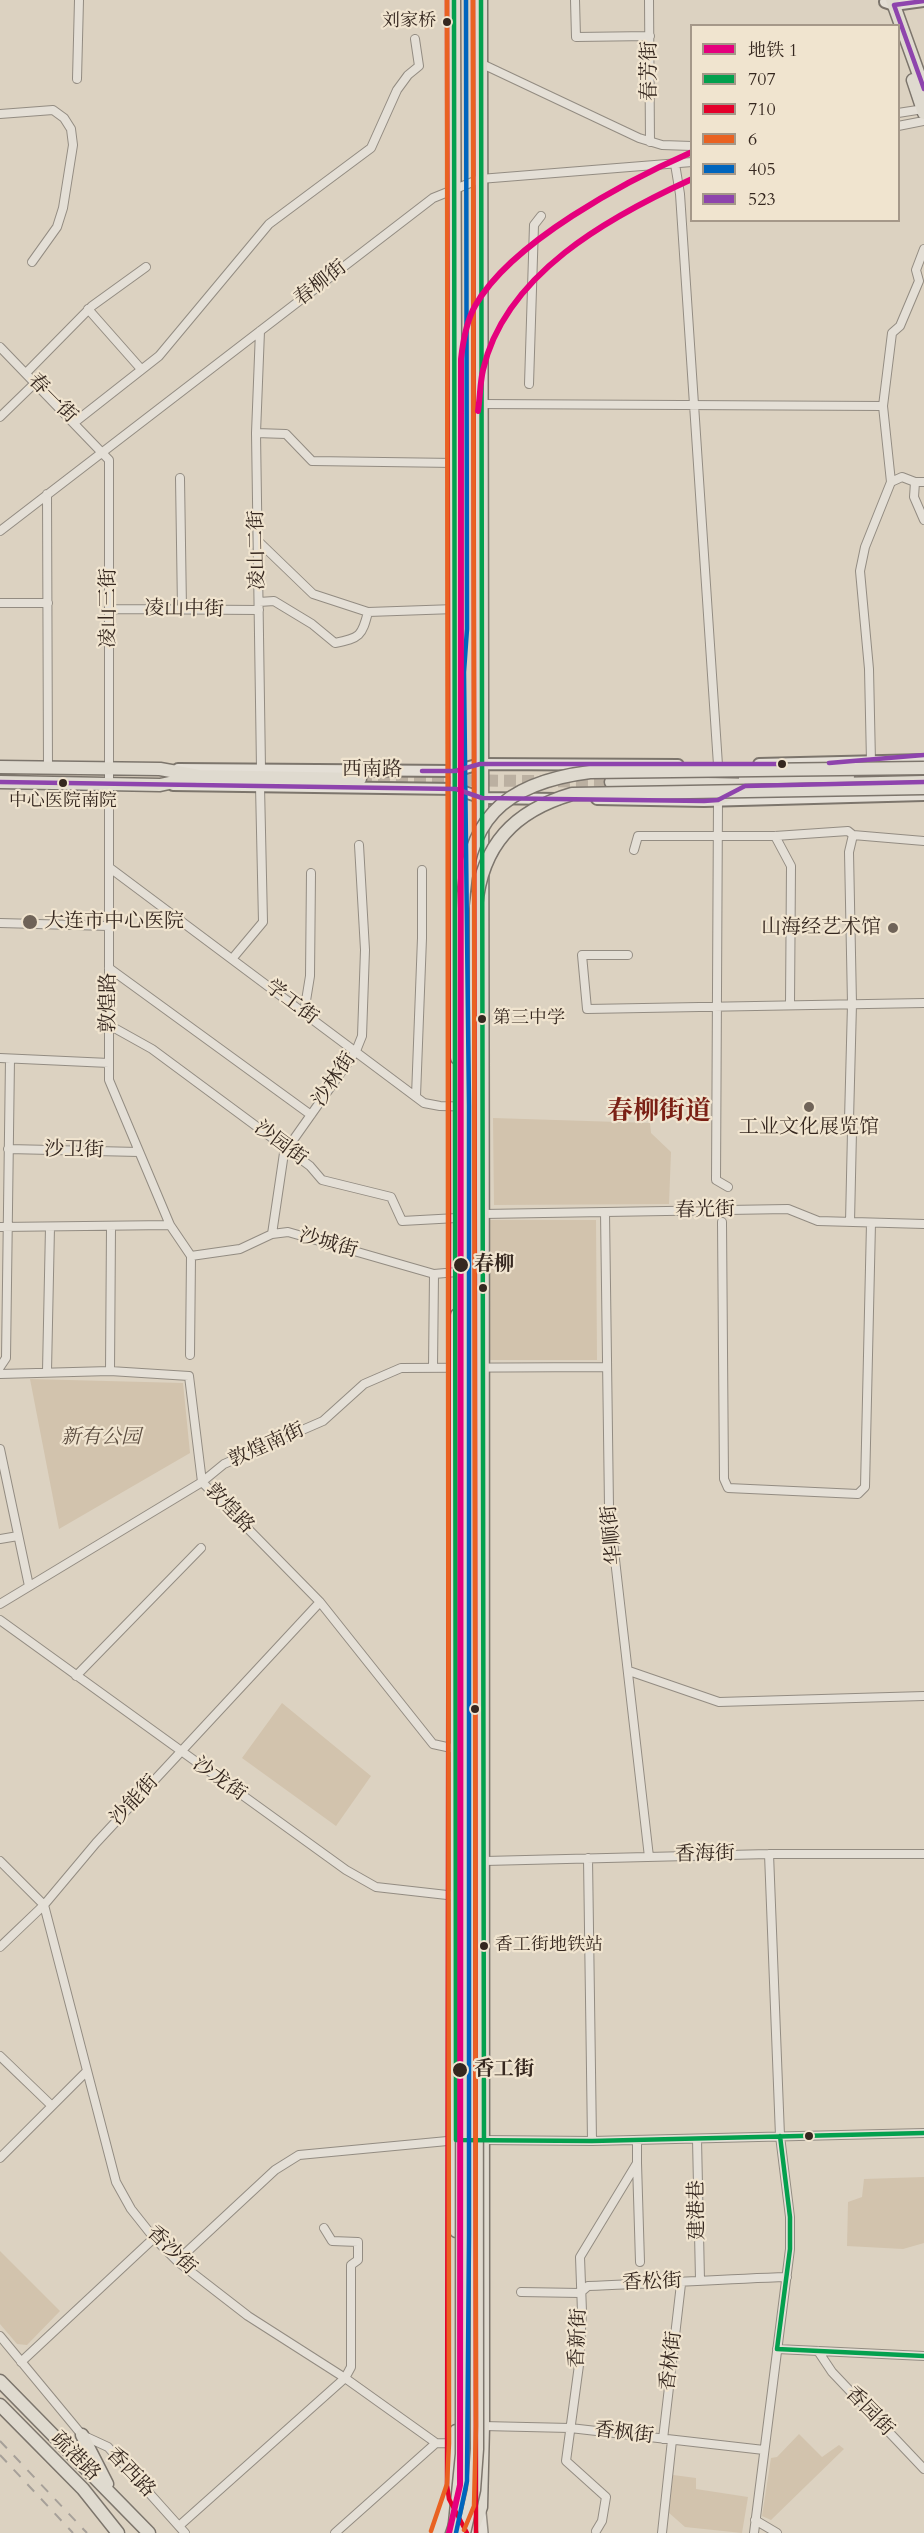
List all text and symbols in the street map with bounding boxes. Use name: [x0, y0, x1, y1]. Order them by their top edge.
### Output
place label: 刘家桥: [382, 11, 436, 33]
marker: 刘家桥: [441, 16, 453, 28]
legend: [690, 24, 900, 222]
text: 地铁 1: [748, 38, 798, 63]
street label: 春芳街: [638, 41, 662, 101]
text: 707: [748, 67, 776, 92]
text: 710: [748, 97, 776, 122]
text: 6: [748, 127, 757, 152]
text: 405: [748, 157, 776, 182]
text: 523: [748, 187, 776, 212]
street label: 春柳街: [290, 256, 352, 312]
street label: 春一街: [22, 369, 82, 429]
street label: 凌山二街: [245, 510, 271, 590]
street label: 凌山三街: [97, 568, 121, 648]
street label: 凌山中街: [144, 597, 224, 623]
street label: 西南路: [342, 758, 402, 782]
unlabelled marker: [776, 758, 788, 770]
marker: 中心医院南院: [57, 777, 69, 789]
place label: 中心医院南院: [9, 791, 117, 813]
place label: 大连市中心医院: [44, 910, 184, 934]
marker: 大连市中心医院: [21, 913, 39, 931]
place label: 山海经艺术馆: [761, 916, 881, 940]
marker: 山海经艺术馆: [886, 921, 900, 935]
street label: 敦煌路: [97, 973, 121, 1033]
street label: 学工街: [260, 975, 322, 1031]
place label: 第三中学: [493, 1008, 565, 1030]
marker: 第三中学: [476, 1013, 488, 1025]
street label: 沙林街: [308, 1048, 362, 1112]
district label: 春柳街道: [607, 1097, 711, 1129]
marker: 工业文化展览馆: [802, 1100, 816, 1114]
street label: 沙园街: [249, 1116, 311, 1172]
place label: 工业文化展览馆: [739, 1116, 879, 1140]
street label: 沙卫街: [44, 1138, 104, 1164]
street label: 春光街: [675, 1198, 735, 1224]
street label: 沙城街: [296, 1224, 360, 1264]
place label: 春柳: [474, 1253, 514, 1277]
marker: 春柳: [452, 1256, 470, 1274]
unlabelled marker: [477, 1282, 489, 1294]
street label: 敦煌南街: [226, 1419, 308, 1473]
park label: 新有公园: [61, 1426, 141, 1450]
street label: 敦煌路: [200, 1479, 258, 1539]
street label: 华顺街: [598, 1504, 628, 1566]
unlabelled marker: [469, 1703, 481, 1715]
street label: 沙龙街: [188, 1753, 250, 1807]
street label: 沙能街: [106, 1771, 164, 1831]
street label: 香海街: [675, 1842, 735, 1868]
place label: 香工街地铁站: [495, 1935, 603, 1957]
marker: 香工街地铁站: [478, 1940, 490, 1952]
place label: 香工街: [474, 2058, 534, 2082]
marker: 香工街: [451, 2061, 469, 2079]
unlabelled marker: [803, 2130, 815, 2142]
street label: 建港巷: [685, 2180, 711, 2240]
street label: 香沙街: [141, 2222, 201, 2280]
street label: 香松街: [622, 2270, 682, 2296]
street label: 香新街: [566, 2308, 592, 2368]
street label: 香林街: [656, 2330, 688, 2392]
street label: 香园街: [840, 2382, 898, 2442]
street label: 香枫街: [593, 2418, 655, 2450]
street label: 疏港路: [45, 2427, 105, 2487]
street label: 香西路: [101, 2443, 159, 2503]

